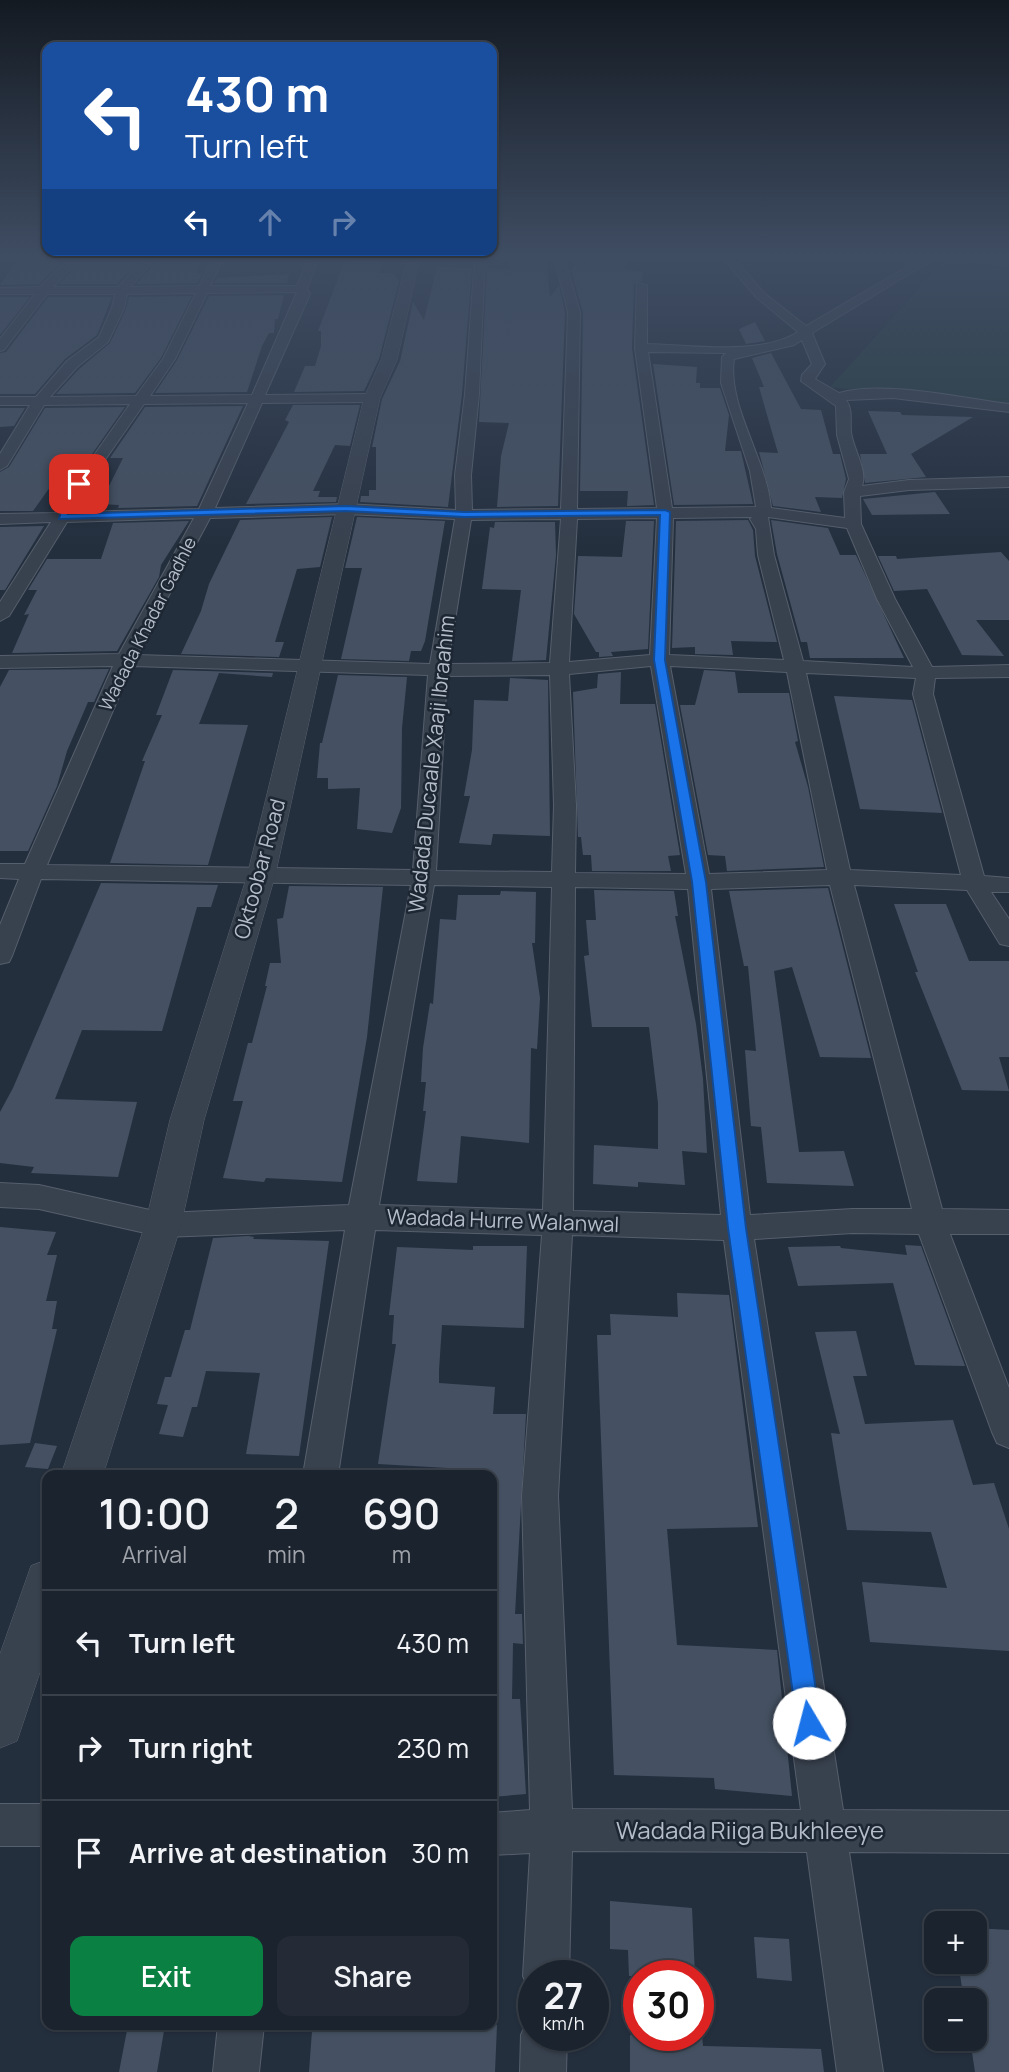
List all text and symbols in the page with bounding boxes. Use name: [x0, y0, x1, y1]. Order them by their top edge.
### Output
text: 430 m: [185, 60, 329, 127]
icon: left: [70, 70, 161, 161]
text: Turn left: [185, 124, 309, 168]
icon: left: [178, 203, 216, 241]
icon: ahead: [251, 203, 289, 241]
icon: right: [324, 203, 362, 241]
pin: [49, 454, 109, 514]
icon: arrive: [60, 465, 98, 503]
street label: Wadada Khadar Gadhle: [93, 533, 201, 714]
street label: Wadada Ducaale Xaaji Ibraahim: [401, 614, 461, 914]
street label: Oktoobar Road: [227, 796, 291, 942]
street label: Wadada Hurre Walanwal: [386, 1202, 620, 1238]
text: 10:00: [98, 1484, 211, 1542]
text: 2: [274, 1484, 299, 1542]
text: 690: [362, 1484, 441, 1542]
text: Arrival: [122, 1538, 187, 1570]
text: min: [267, 1538, 306, 1570]
text: m: [392, 1538, 411, 1570]
icon: left: [70, 1624, 108, 1662]
text: Turn left: [129, 1625, 236, 1661]
text: 430 m: [396, 1625, 469, 1661]
position arrow: [772, 1686, 846, 1760]
icon: right: [70, 1729, 108, 1767]
text: Turn right: [129, 1730, 253, 1766]
text: 230 m: [397, 1730, 469, 1766]
street label: Wadada Riiga Bukhleeye: [616, 1813, 884, 1846]
icon: arrive: [70, 1834, 108, 1872]
text: Arrive at destination: [129, 1835, 387, 1871]
text: 30 m: [412, 1835, 469, 1871]
map controls: [924, 1911, 987, 2051]
button: +: [924, 1911, 987, 1974]
button: Exit: [70, 1936, 263, 2016]
button: Share: [277, 1936, 469, 2016]
speed limit sign: 30: [623, 1960, 714, 2051]
text: 27: [544, 1972, 583, 2020]
button: −: [924, 1988, 987, 2051]
text: km/h: [543, 2011, 584, 2035]

